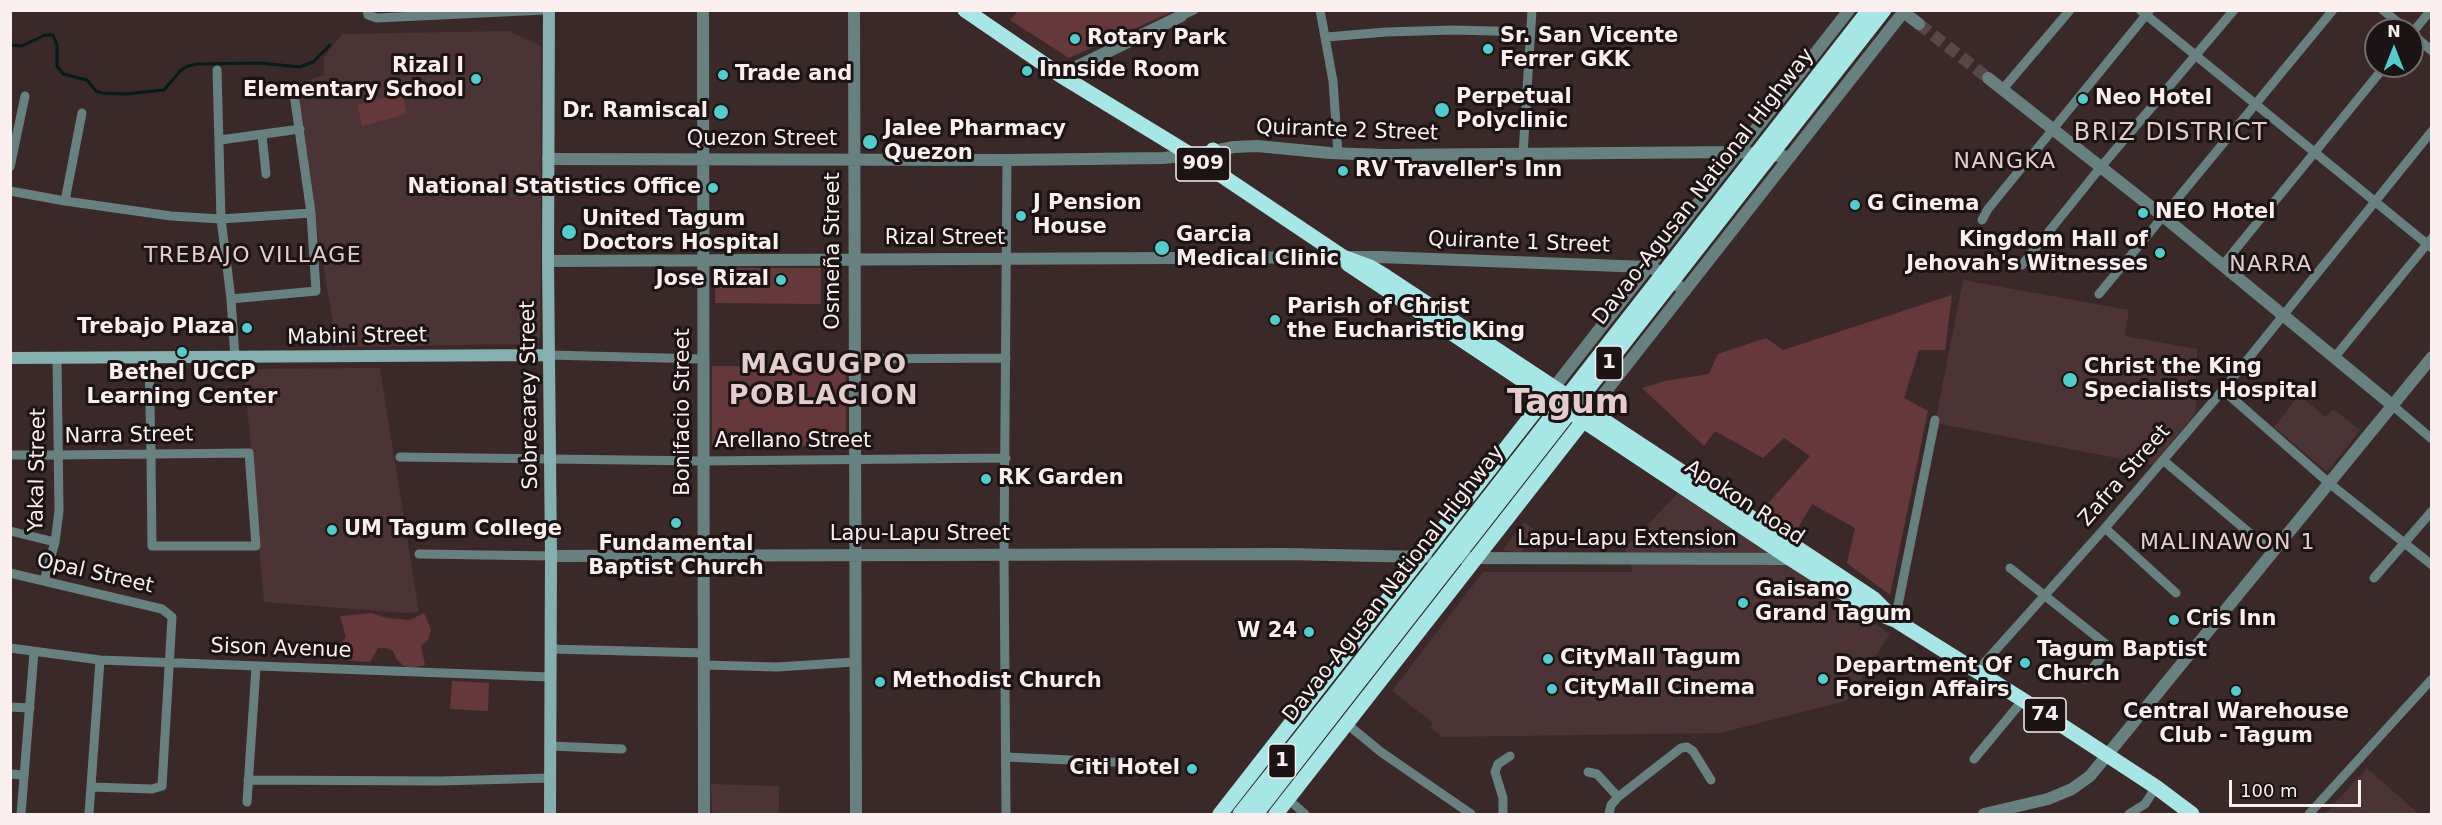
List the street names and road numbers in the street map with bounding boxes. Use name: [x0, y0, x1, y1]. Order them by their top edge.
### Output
street label: Davao-Agusan National Highway: [1588, 44, 1820, 330]
street label: Quirante 2 Street: [1256, 115, 1438, 147]
street label: Quezon Street: [687, 127, 837, 153]
road number: 909: [1176, 147, 1230, 181]
street label: Osmeña Street: [821, 172, 847, 330]
street label: Rizal Street: [885, 226, 1005, 252]
street label: Quirante 1 Street: [1428, 227, 1610, 259]
street label: Sobrecarey Street: [516, 300, 544, 490]
street label: Mabini Street: [287, 323, 427, 351]
street label: Bonifacio Street: [671, 328, 697, 496]
road number: 1: [1596, 346, 1622, 380]
street label: Yakal Street: [24, 408, 52, 532]
street label: Zafra Street: [2074, 420, 2176, 532]
street label: Narra Street: [64, 422, 194, 450]
street label: Arellano Street: [715, 429, 871, 455]
street label: Davao-Agusan National Highway: [1278, 441, 1510, 727]
street label: Apokon Road: [1679, 455, 1809, 551]
street label: Lapu-Lapu Street: [830, 522, 1010, 548]
street label: Lapu-Lapu Extension: [1517, 527, 1737, 553]
street label: Opal Street: [34, 548, 156, 600]
street label: Sison Avenue: [210, 634, 352, 664]
road number: 74: [2024, 698, 2066, 732]
road number: 1: [1268, 744, 1296, 778]

